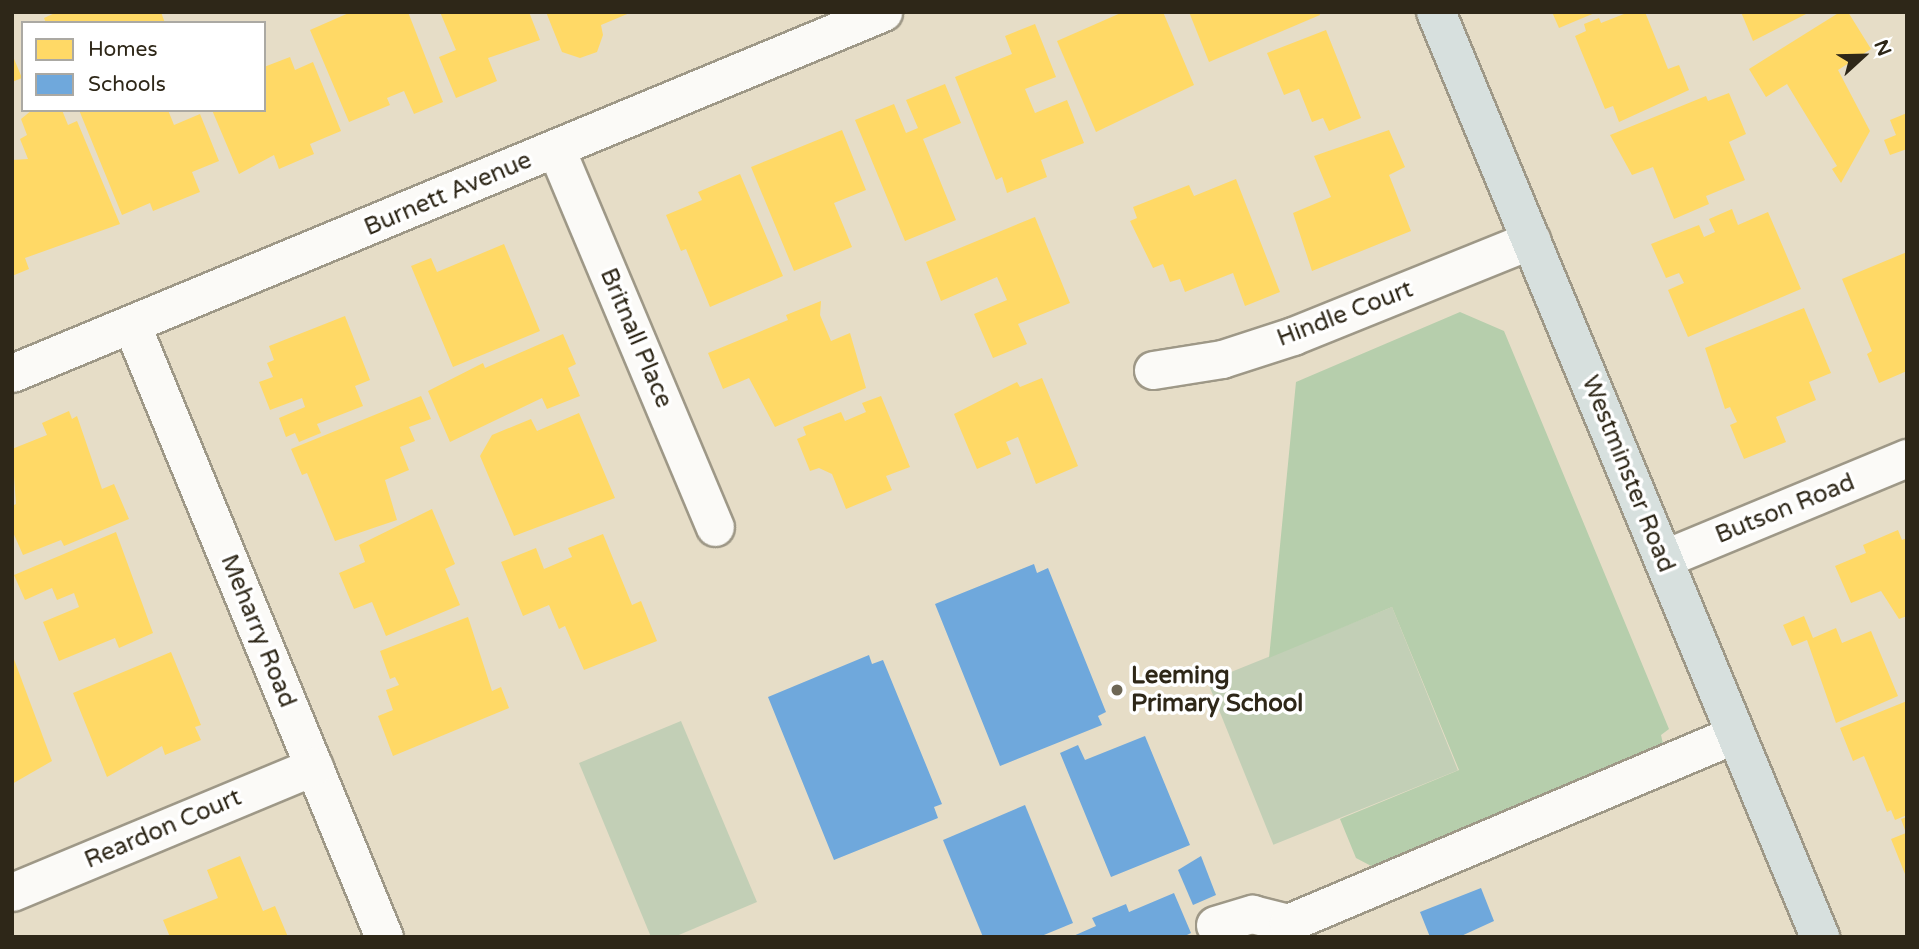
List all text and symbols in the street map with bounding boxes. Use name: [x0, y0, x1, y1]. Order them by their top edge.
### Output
legend: [21, 21, 266, 112]
north arrow: [1828, 21, 1898, 91]
text: Homes: [88, 37, 158, 62]
text: N: [1869, 37, 1896, 59]
text: Schools: [88, 72, 166, 97]
street label: Burnett Avenue: [360, 146, 536, 242]
street label: Britnall Place: [594, 264, 678, 412]
street label: Hindle Court: [1273, 275, 1417, 353]
street label: Westminster Road: [1575, 371, 1681, 577]
street label: Butson Road: [1711, 468, 1859, 550]
street label: Meharry Road: [214, 550, 302, 712]
place label: Leeming Primary School: [1131, 662, 1303, 718]
marker: Leeming Primary School: [1109, 682, 1125, 698]
street label: Reardon Court: [80, 783, 246, 875]

